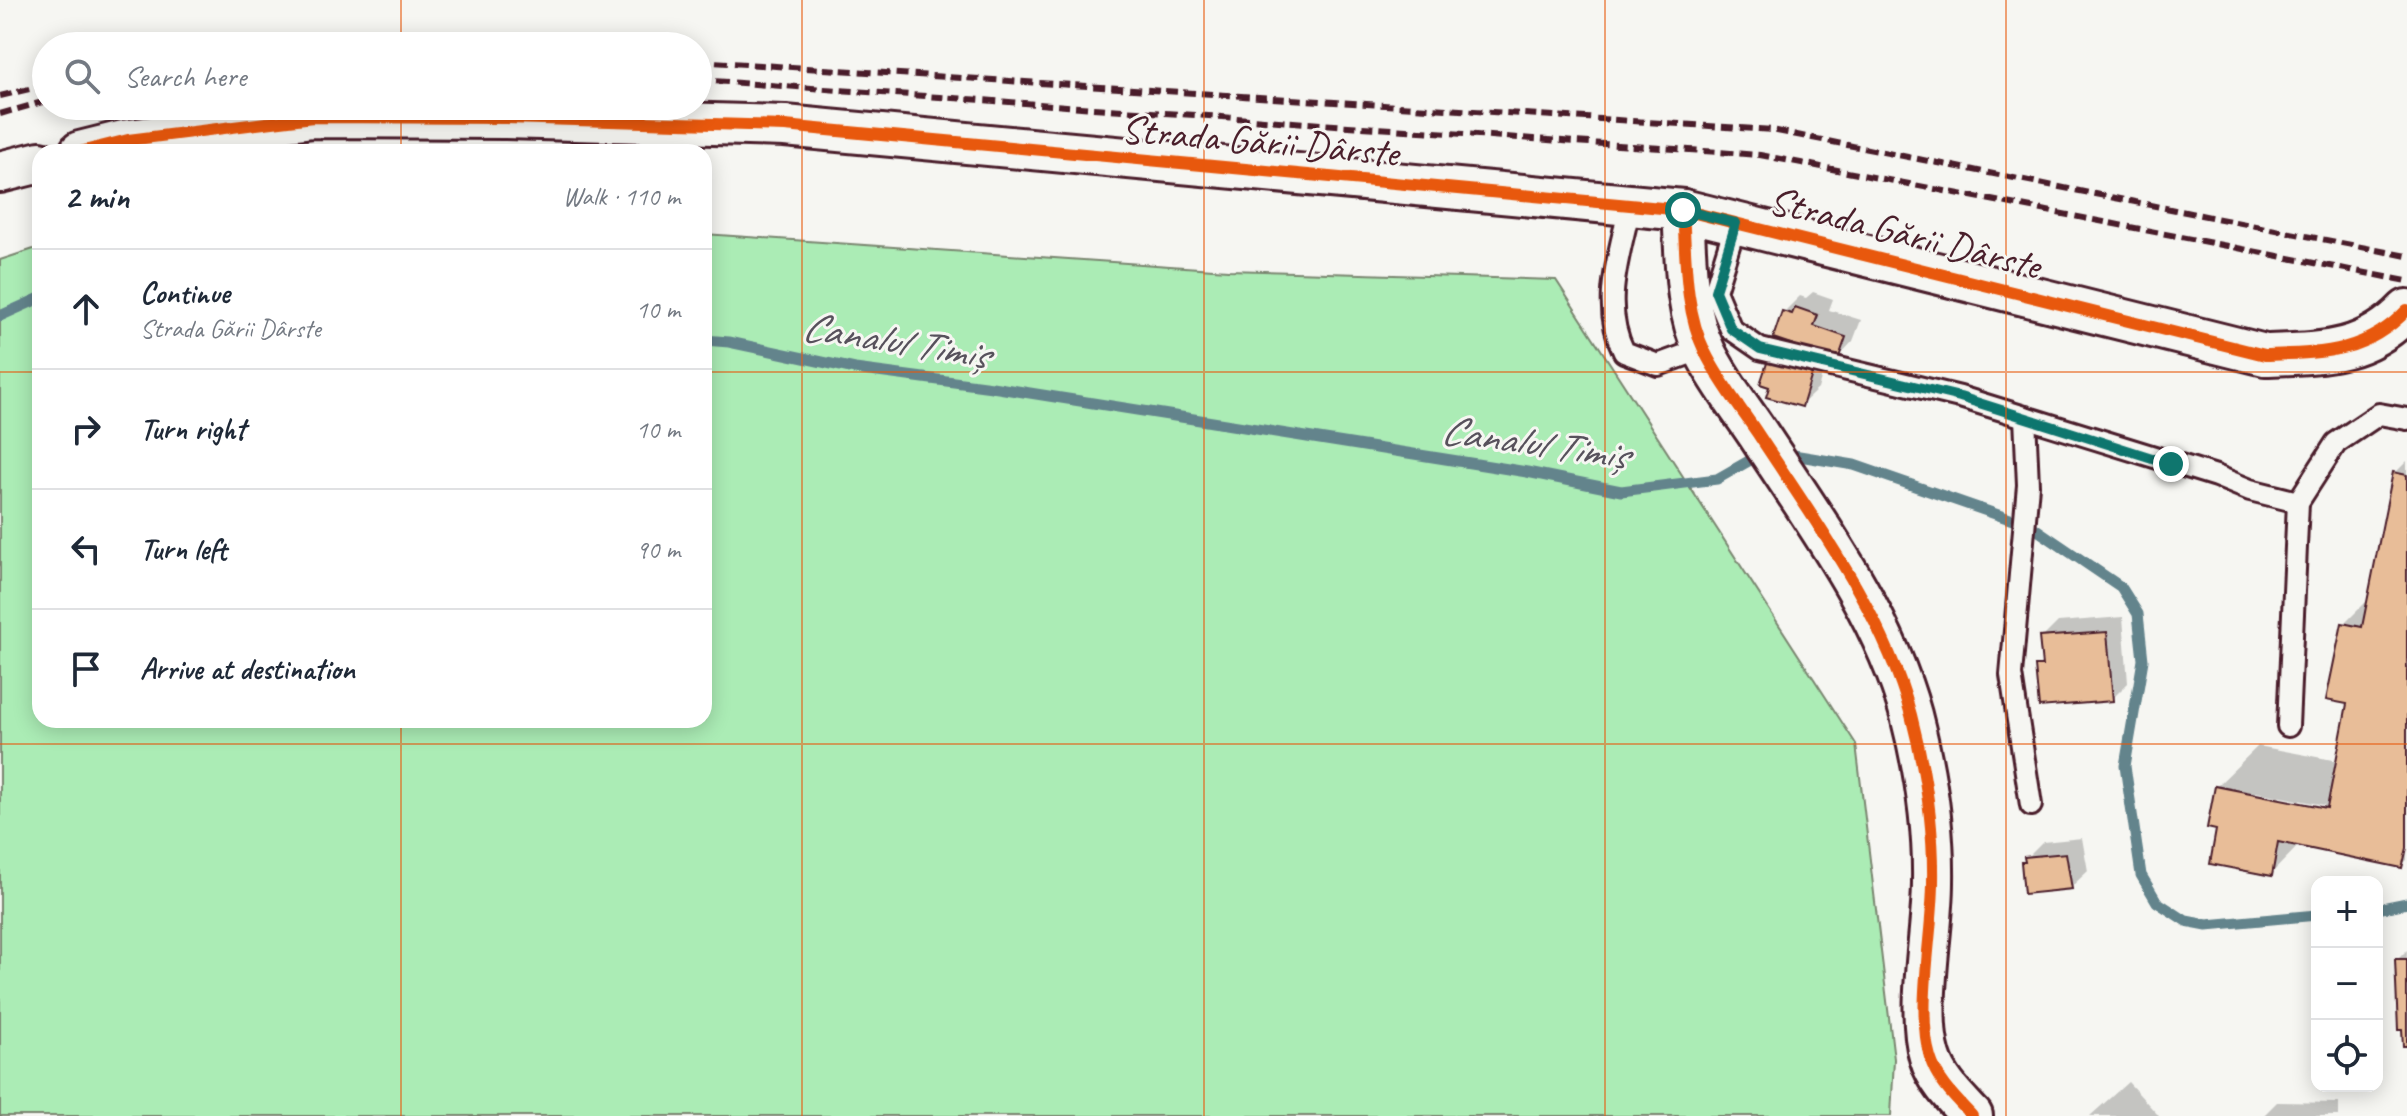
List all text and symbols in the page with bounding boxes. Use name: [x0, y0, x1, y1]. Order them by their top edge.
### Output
search box: [32, 32, 712, 120]
icon: search: [60, 54, 104, 98]
text: Search here: [124, 57, 246, 95]
street label: Strada Gării Dârste: [1119, 104, 1403, 178]
text: 2 min: [64, 175, 129, 218]
street label: Strada Gării Dârste: [1764, 175, 2049, 292]
text: Walk · 110 m: [563, 180, 680, 213]
route start: [1665, 192, 1701, 228]
text: Continue: [140, 274, 230, 312]
icon: ahead: [64, 287, 108, 331]
text: 10 m: [636, 293, 680, 326]
water label: Canalul Timiș: [798, 300, 999, 382]
text: Strada Gării Dârste: [140, 312, 321, 345]
water label: Canalul Timiș: [1438, 403, 1637, 483]
icon: right: [64, 407, 108, 451]
text: Turn right: [140, 410, 245, 448]
text: 10 m: [636, 413, 680, 446]
route end: [2153, 446, 2189, 482]
icon: left: [64, 527, 108, 571]
text: Turn left: [140, 530, 227, 568]
text: 90 m: [636, 533, 680, 566]
icon: arrive: [64, 647, 108, 691]
text: Arrive at destination: [140, 650, 355, 688]
map controls: [2311, 876, 2383, 1092]
button: +: [2311, 876, 2383, 948]
button: −: [2311, 948, 2383, 1020]
button: locate: [2311, 1020, 2383, 1092]

